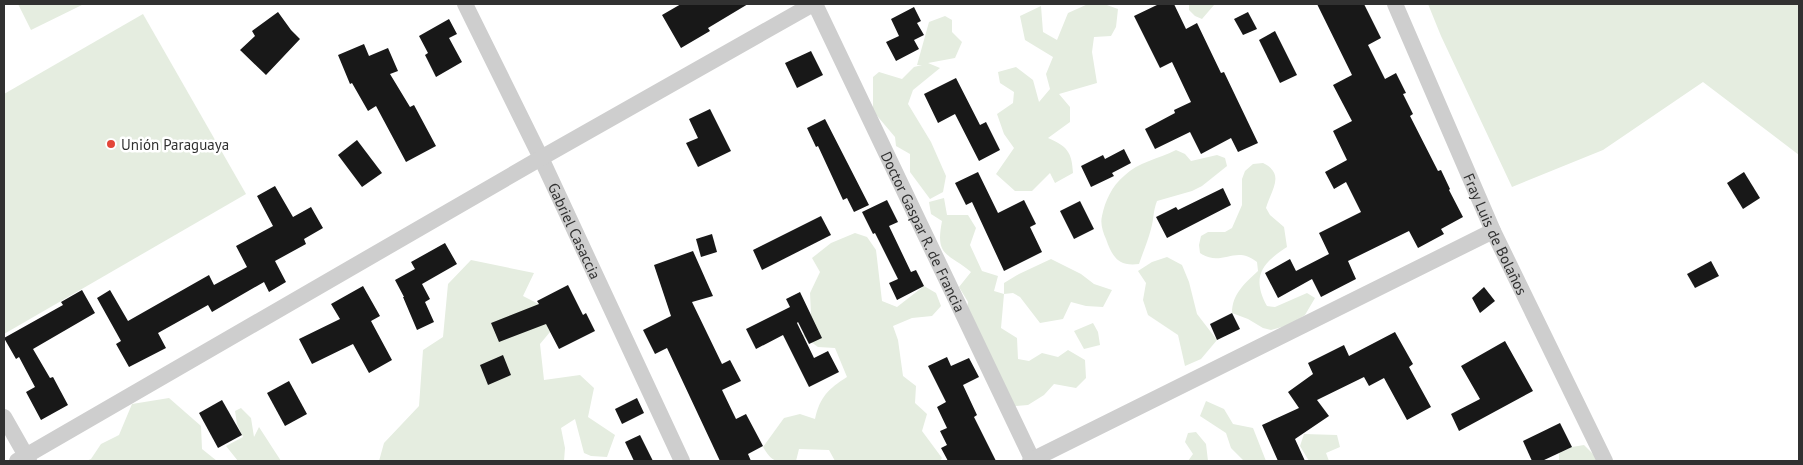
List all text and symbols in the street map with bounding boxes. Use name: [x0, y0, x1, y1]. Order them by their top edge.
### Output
place label: Unión Paraguaya: [121, 135, 229, 154]
marker: Unión Paraguaya: [105, 138, 117, 150]
street label: Doctor Gaspar R. de Francia: [877, 148, 970, 315]
street label: Fray Luis de Bolaños: [1460, 170, 1532, 298]
street label: Gabriel Casaccia: [544, 180, 605, 282]

